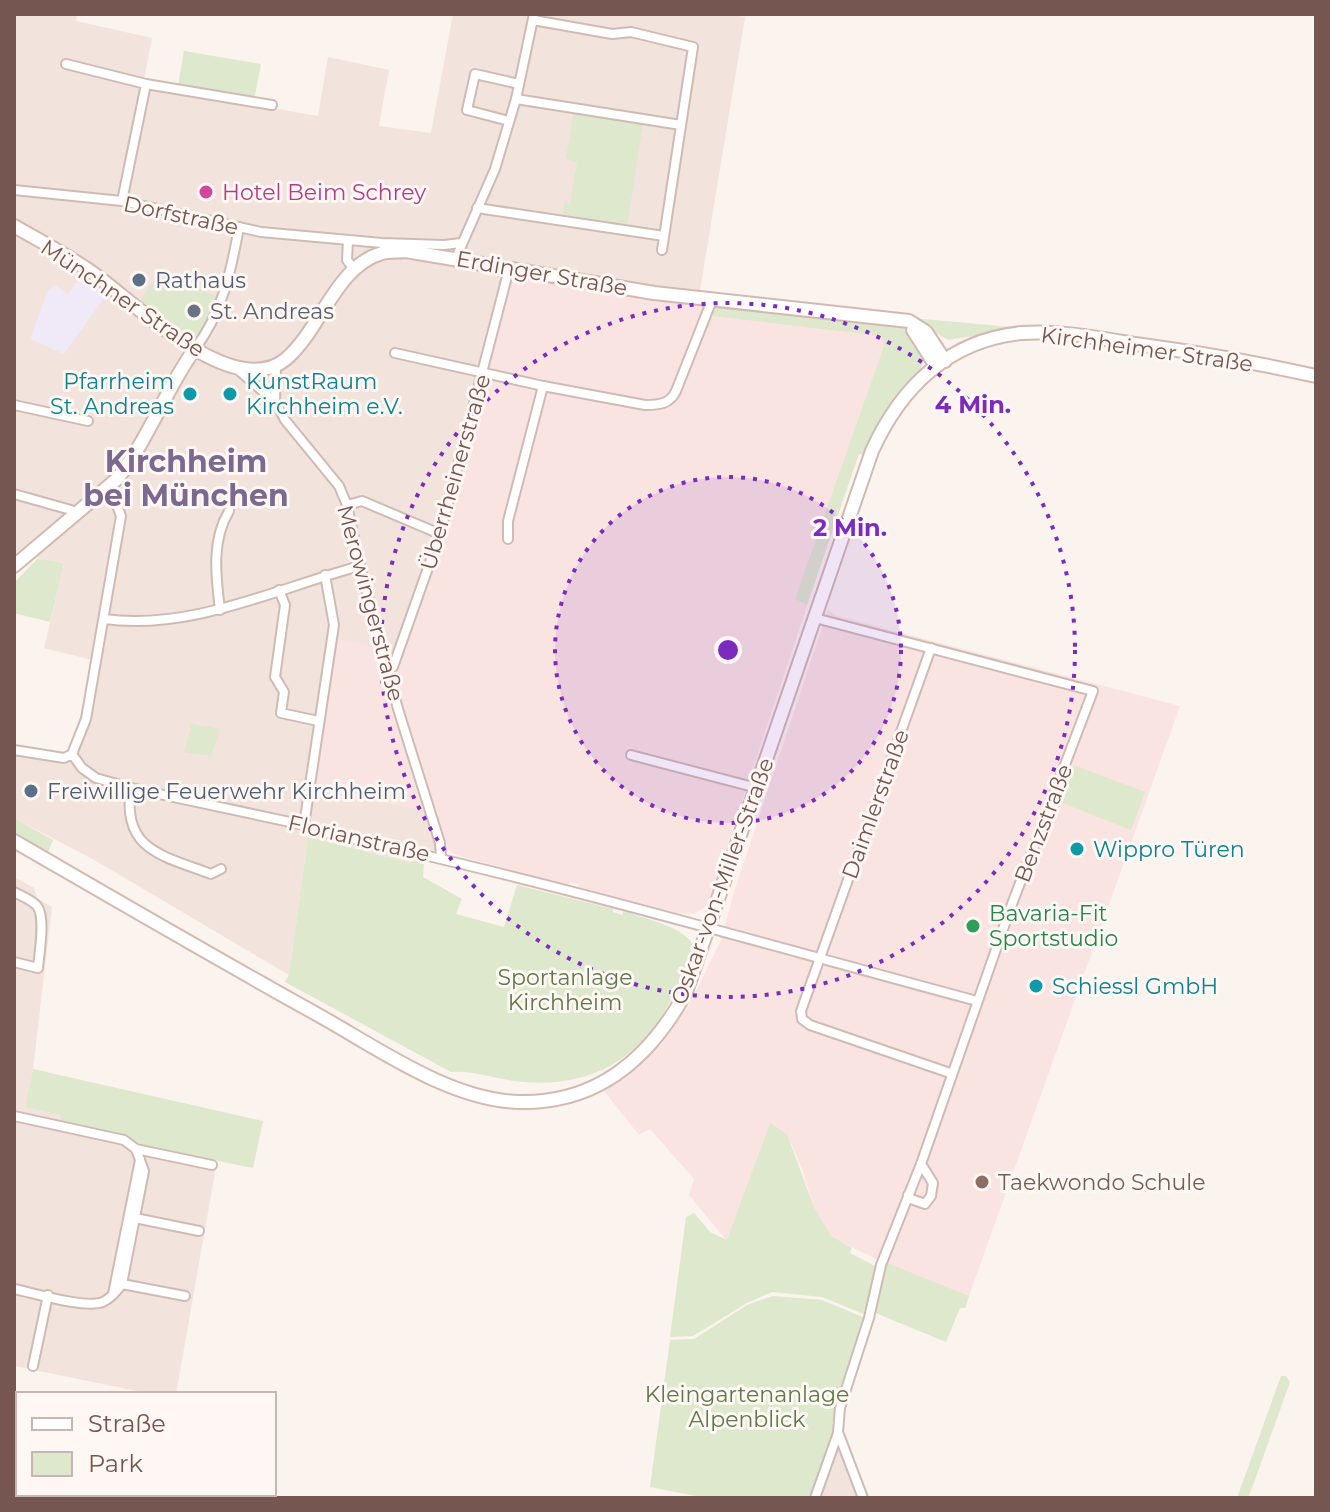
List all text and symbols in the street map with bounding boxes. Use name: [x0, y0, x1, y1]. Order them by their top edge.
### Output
place label: Hotel Beim Schrey: [222, 179, 426, 206]
marker: Hotel Beim Schrey: [197, 183, 215, 201]
street label: Dorfstraße: [121, 190, 241, 241]
street label: Münchner Straße: [36, 234, 210, 363]
street label: Erdinger Straße: [454, 245, 630, 302]
place label: Rathaus: [155, 267, 246, 294]
marker: Rathaus: [130, 271, 148, 289]
place label: St. Andreas: [210, 298, 334, 325]
marker: St. Andreas: [185, 302, 203, 320]
street label: Kirchheimer Straße: [1039, 321, 1255, 378]
place label: Pfarrheim St. Andreas: [50, 368, 174, 420]
place label: KunstRaum Kirchheim e.V.: [246, 368, 403, 420]
street label: Überrheinerstraße: [415, 371, 496, 573]
marker: Pfarrheim St. Andreas: [181, 385, 199, 403]
marker: KunstRaum Kirchheim e.V.: [221, 385, 239, 403]
text: 4 Min.: [935, 390, 1011, 419]
district label: Kirchheim bei München: [83, 443, 289, 514]
street label: Merowingerstraße: [331, 502, 410, 704]
text: 2 Min.: [813, 513, 887, 542]
centre of rings: [714, 636, 742, 664]
street label: Daimlerstraße: [836, 726, 915, 883]
street label: Oskar-von-Miller-Straße: [665, 754, 780, 1008]
street label: Benzstraße: [1009, 760, 1078, 886]
place label: Freiwillige Feuerwehr Kirchheim: [47, 778, 406, 805]
marker: Freiwillige Feuerwehr Kirchheim: [22, 782, 40, 800]
street label: Florianstraße: [285, 809, 432, 868]
place label: Wippro Türen: [1093, 836, 1245, 863]
marker: Wippro Türen: [1068, 840, 1086, 858]
place label: Bavaria-Fit Sportstudio: [989, 900, 1118, 952]
marker: Bavaria-Fit Sportstudio: [964, 917, 982, 935]
park label: Sportanlage Kirchheim: [498, 964, 633, 1016]
place label: Schiessl GmbH: [1052, 973, 1218, 1000]
marker: Schiessl GmbH: [1027, 977, 1045, 995]
place label: Taekwondo Schule: [998, 1169, 1206, 1196]
marker: Taekwondo Schule: [973, 1173, 991, 1191]
park label: Kleingartenanlage Alpenblick: [645, 1381, 849, 1433]
legend: [16, 1392, 276, 1496]
text: Straße: [88, 1409, 166, 1438]
text: Park: [88, 1449, 143, 1478]

